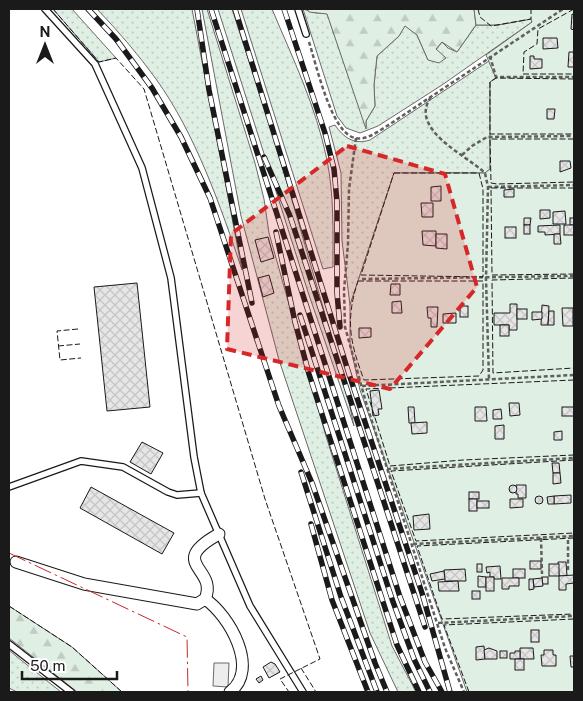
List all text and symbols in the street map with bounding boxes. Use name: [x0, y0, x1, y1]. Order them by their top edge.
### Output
north arrow: [20, 20, 70, 70]
text: N: [40, 24, 50, 40]
scale bar: [22, 648, 118, 680]
text: 50 m: [30, 657, 65, 674]

